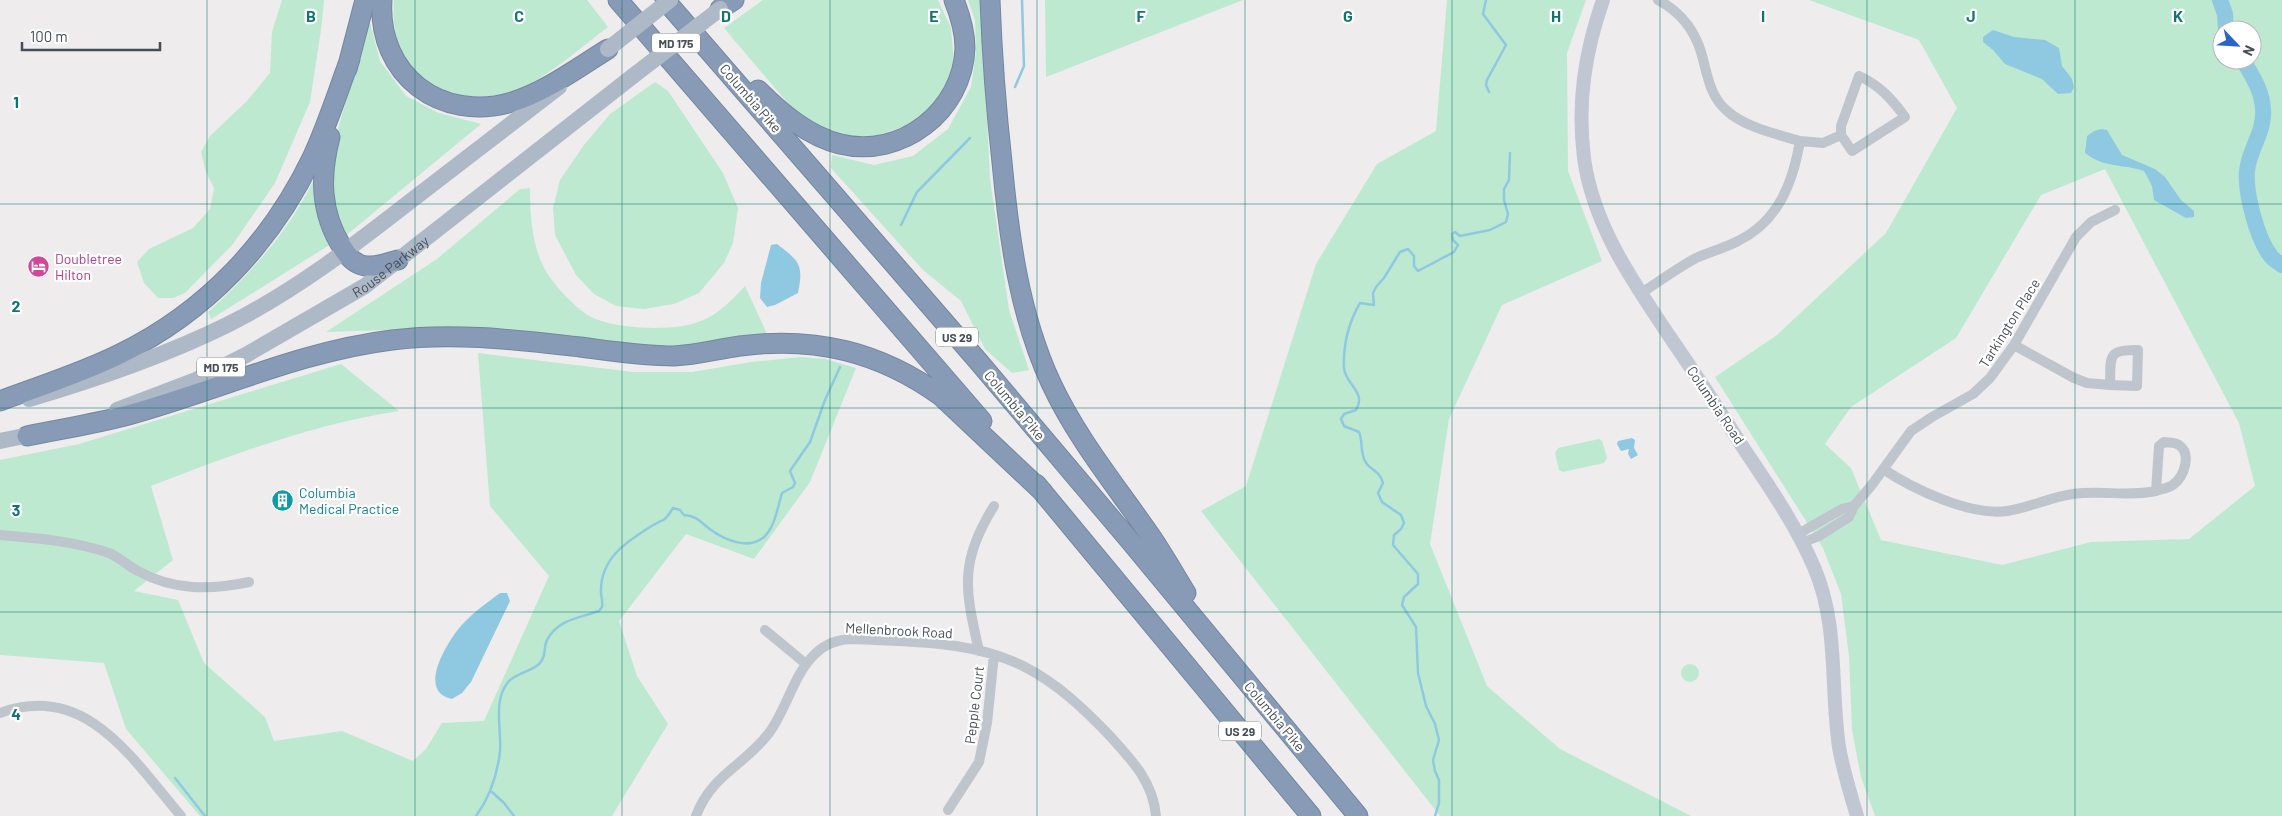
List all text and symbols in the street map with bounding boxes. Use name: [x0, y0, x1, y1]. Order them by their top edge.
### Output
text: B: [306, 6, 316, 25]
text: C: [514, 6, 524, 25]
text: D: [721, 6, 731, 25]
text: E: [929, 6, 939, 25]
text: F: [1137, 6, 1146, 25]
text: G: [1343, 6, 1353, 25]
text: H: [1551, 6, 1561, 25]
text: I: [1761, 6, 1765, 25]
text: J: [1966, 6, 1976, 25]
text: K: [2173, 6, 2183, 25]
scale bar: [22, 20, 160, 52]
north arrow: [2212, 20, 2262, 70]
text: 100 m: [30, 27, 68, 45]
road number: MD 175: [652, 34, 700, 52]
text: N: [2240, 43, 2259, 59]
street label: Columbia Pike: [716, 60, 786, 136]
text: 1: [13, 92, 19, 111]
street label: Rouse Parkway: [349, 231, 432, 300]
place label: Doubletree Hilton: [55, 250, 122, 283]
hotel icon: Doubletree Hilton: [27, 254, 51, 278]
street label: Tarkington Place: [1975, 275, 2043, 371]
text: 2: [12, 296, 21, 315]
road number: US 29: [936, 328, 978, 347]
road number: MD 175: [197, 358, 245, 377]
street label: Columbia Road: [1684, 363, 1748, 447]
street label: Columbia Pike: [981, 367, 1049, 443]
place label: Columbia Medical Practice: [299, 484, 399, 517]
building icon: Columbia Medical Practice: [271, 488, 295, 512]
text: 3: [12, 500, 20, 519]
street label: Mellenbrook Road: [845, 619, 953, 641]
street label: Pepple Court: [961, 665, 987, 745]
street label: Columbia Pike: [1241, 678, 1309, 754]
text: 4: [11, 704, 21, 723]
road number: US 29: [1219, 721, 1261, 740]

